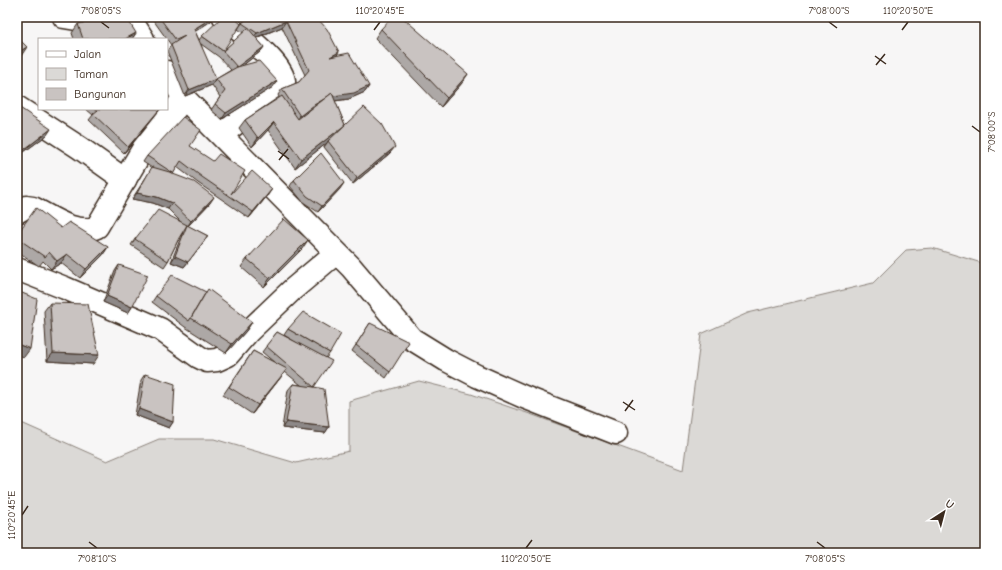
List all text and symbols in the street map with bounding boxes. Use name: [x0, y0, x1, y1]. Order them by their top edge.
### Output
text: 7°08'05"S: [81, 5, 122, 17]
text: 110°20'45"E: [356, 5, 404, 17]
text: 7°08'00"S: [809, 5, 850, 17]
text: 110°20'50"E: [883, 5, 933, 17]
legend: [38, 38, 168, 110]
text: Jalan: [74, 47, 101, 61]
text: Taman: [74, 67, 108, 81]
text: Bangunan: [74, 87, 126, 101]
text: 7°08'00"S: [986, 111, 998, 152]
text: 110°20'45"E: [6, 491, 18, 539]
north arrow: [924, 492, 964, 532]
text: U: [943, 497, 956, 512]
text: 7°08'10"S: [78, 553, 117, 565]
text: 110°20'50"E: [501, 553, 551, 565]
text: 7°08'05"S: [805, 553, 846, 565]

